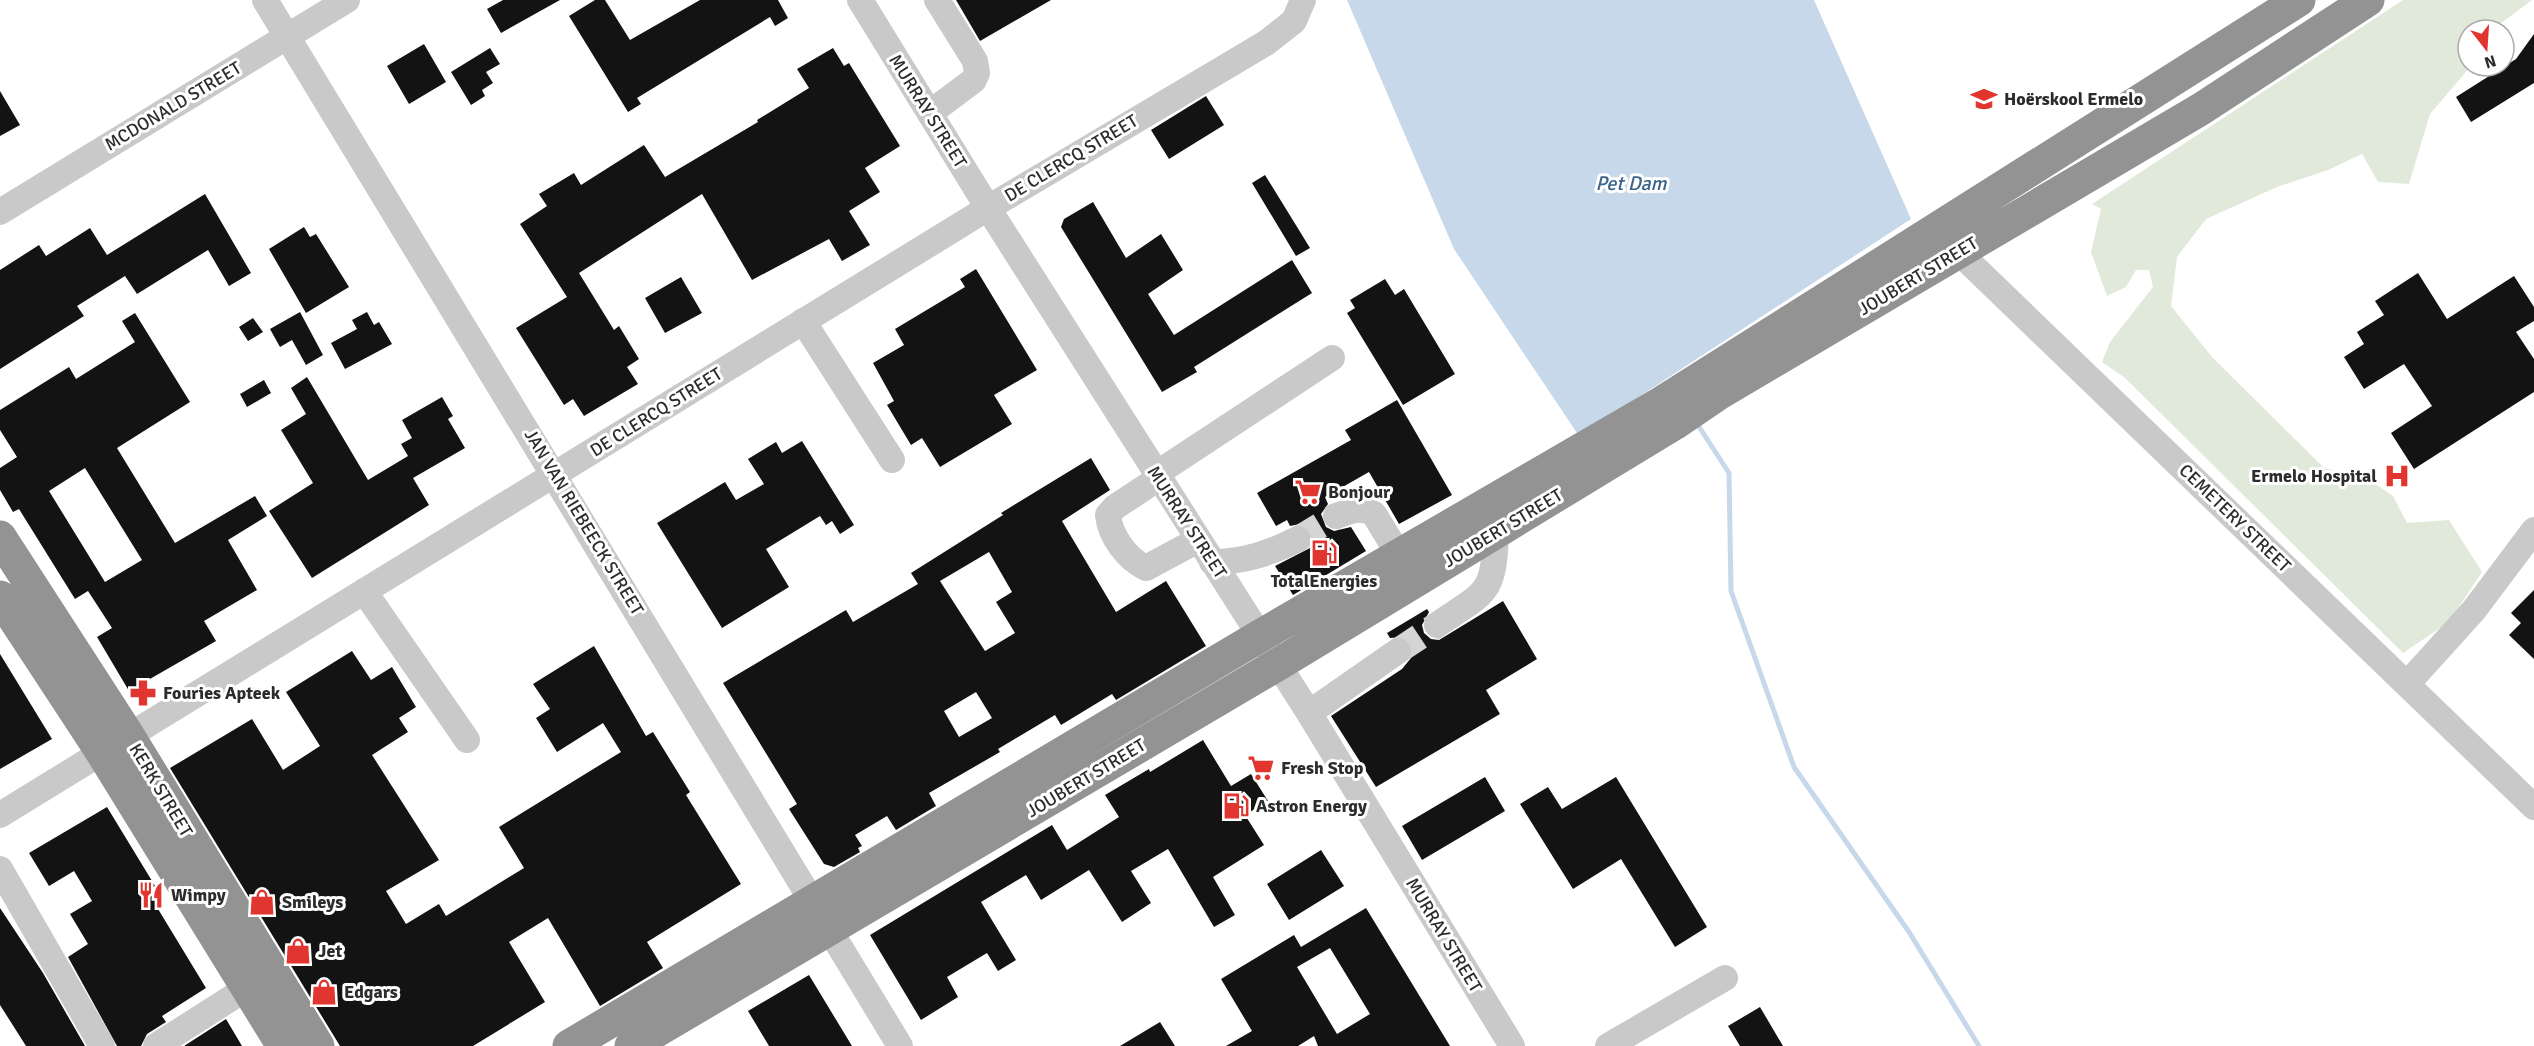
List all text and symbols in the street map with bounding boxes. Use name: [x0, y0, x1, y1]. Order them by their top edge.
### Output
north arrow: [2456, 18, 2516, 78]
street label: MURRAY STREET: [884, 50, 972, 172]
text: N: [2482, 50, 2498, 73]
street label: MCDONALD STREET: [101, 56, 245, 155]
school or university icon: Hoërskool Ermelo: [1969, 84, 1999, 114]
place label: Hoërskool Ermelo: [2004, 88, 2143, 110]
street label: DE CLERCQ STREET: [1000, 109, 1142, 206]
water label: Pet Dam: [1595, 171, 1668, 196]
street label: JOUBERT STREET: [1855, 232, 1982, 320]
street label: DE CLERCQ STREET: [586, 362, 726, 461]
street label: JAN VAN RIEBEECK STREET: [520, 425, 648, 619]
street label: CEMETERY STREET: [2175, 459, 2295, 577]
hospital icon: Ermelo Hospital: [2382, 461, 2412, 491]
street label: MURRAY STREET: [1142, 462, 1232, 582]
place label: Ermelo Hospital: [2251, 465, 2377, 487]
supermarket icon: Bonjour: [1293, 477, 1323, 507]
place label: Bonjour: [1328, 481, 1391, 503]
street label: JOUBERT STREET: [1440, 484, 1567, 572]
fuel station icon: TotalEnergies: [1309, 538, 1339, 568]
place label: TotalEnergies: [1271, 570, 1377, 592]
pharmacy icon: Fouries Apteek: [128, 678, 158, 708]
place label: Fouries Apteek: [163, 682, 281, 704]
street label: JOUBERT STREET: [1023, 734, 1150, 822]
street label: KERK STREET: [125, 739, 197, 841]
supermarket icon: Fresh Stop: [1246, 753, 1276, 783]
place label: Fresh Stop: [1281, 757, 1364, 779]
fuel station icon: Astron Energy: [1221, 791, 1251, 821]
place label: Astron Energy: [1256, 795, 1367, 817]
street label: MURRAY STREET: [1401, 874, 1487, 996]
restaurant icon: Wimpy: [136, 880, 166, 910]
place label: Wimpy: [171, 884, 226, 906]
shop icon: Smileys: [247, 887, 277, 917]
place label: Smileys: [282, 891, 343, 913]
shop icon: Jet: [283, 936, 313, 966]
place label: Jet: [318, 940, 342, 962]
shop icon: Edgars: [309, 977, 339, 1007]
place label: Edgars: [344, 981, 398, 1003]

